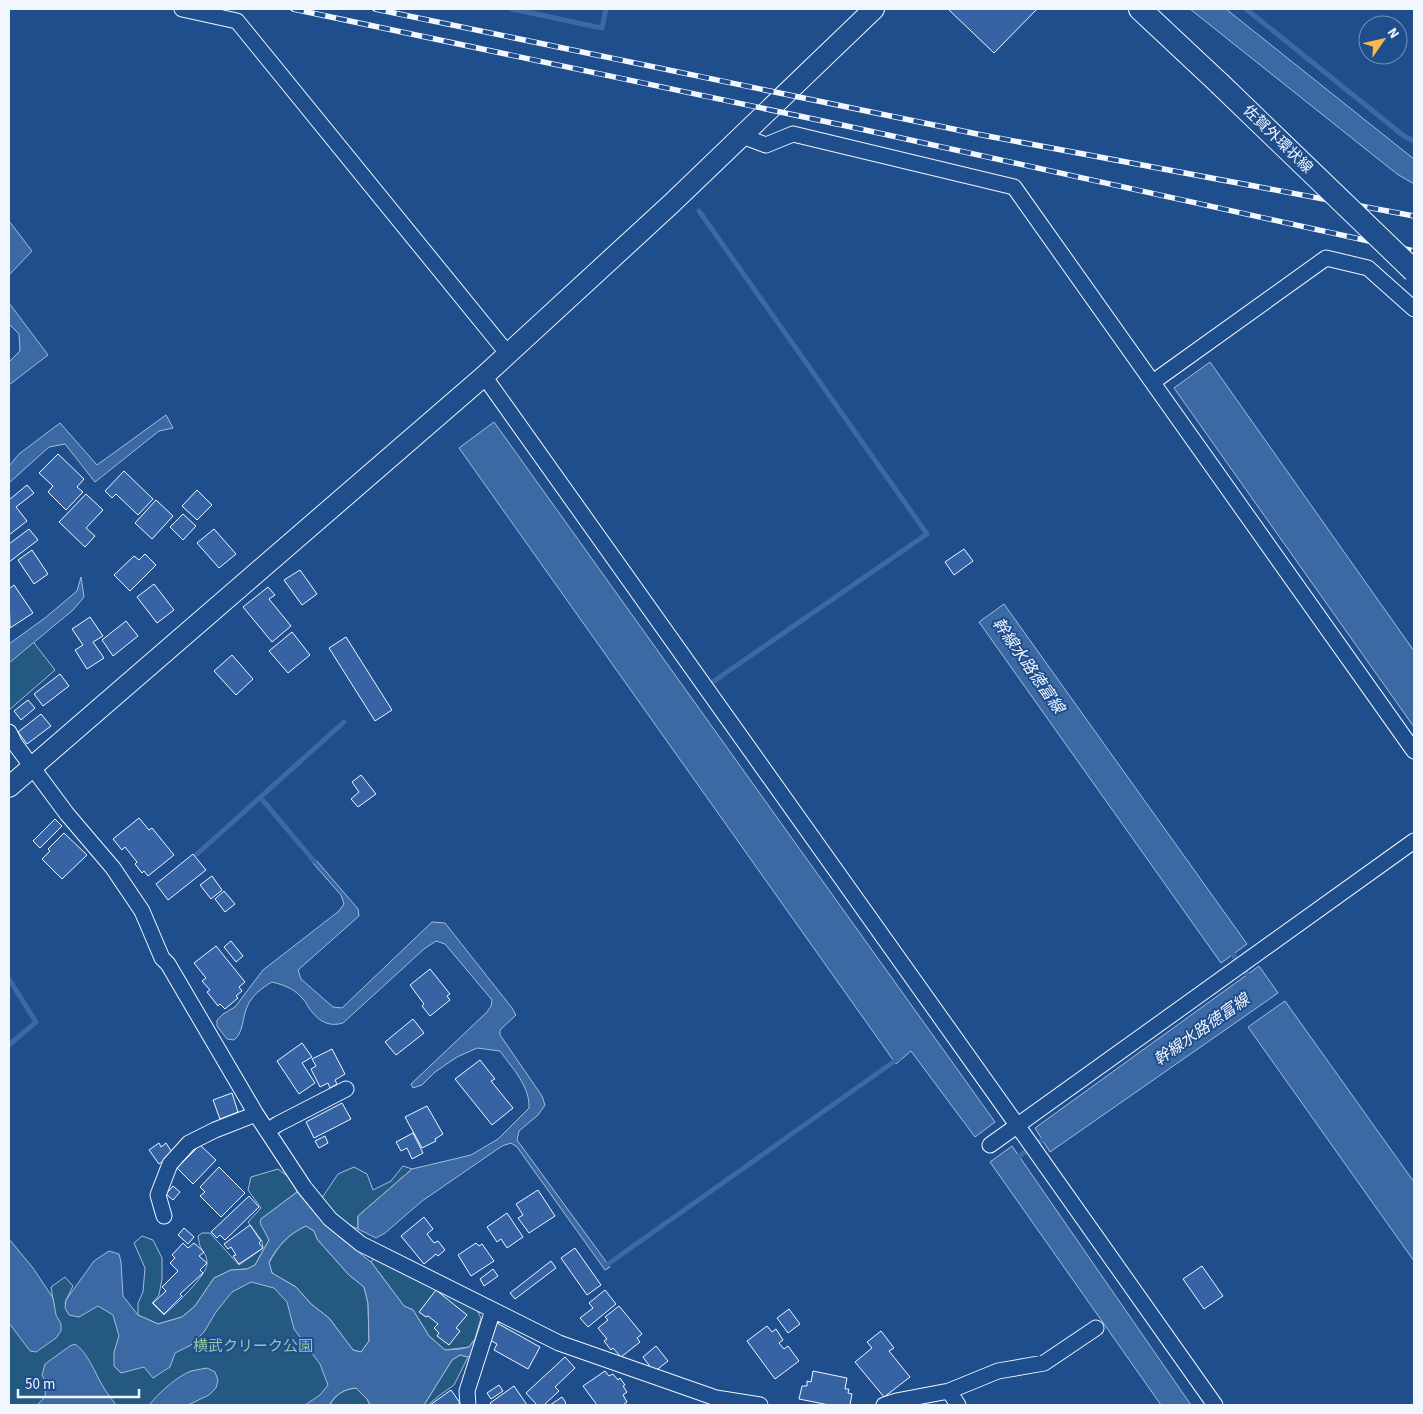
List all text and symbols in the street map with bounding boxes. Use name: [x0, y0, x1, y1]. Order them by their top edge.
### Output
north arrow: [1358, 15, 1408, 65]
text: N: [1382, 24, 1404, 43]
street label: 佐賀外環状線: [1238, 101, 1317, 178]
water label: 幹線水路徳富線: [987, 613, 1070, 719]
water label: 幹線水路徳富線: [1149, 988, 1255, 1071]
park label: 横武クリーク公園: [193, 1336, 313, 1357]
scale bar: [18, 1366, 139, 1398]
text: 50 m: [25, 1374, 55, 1395]

